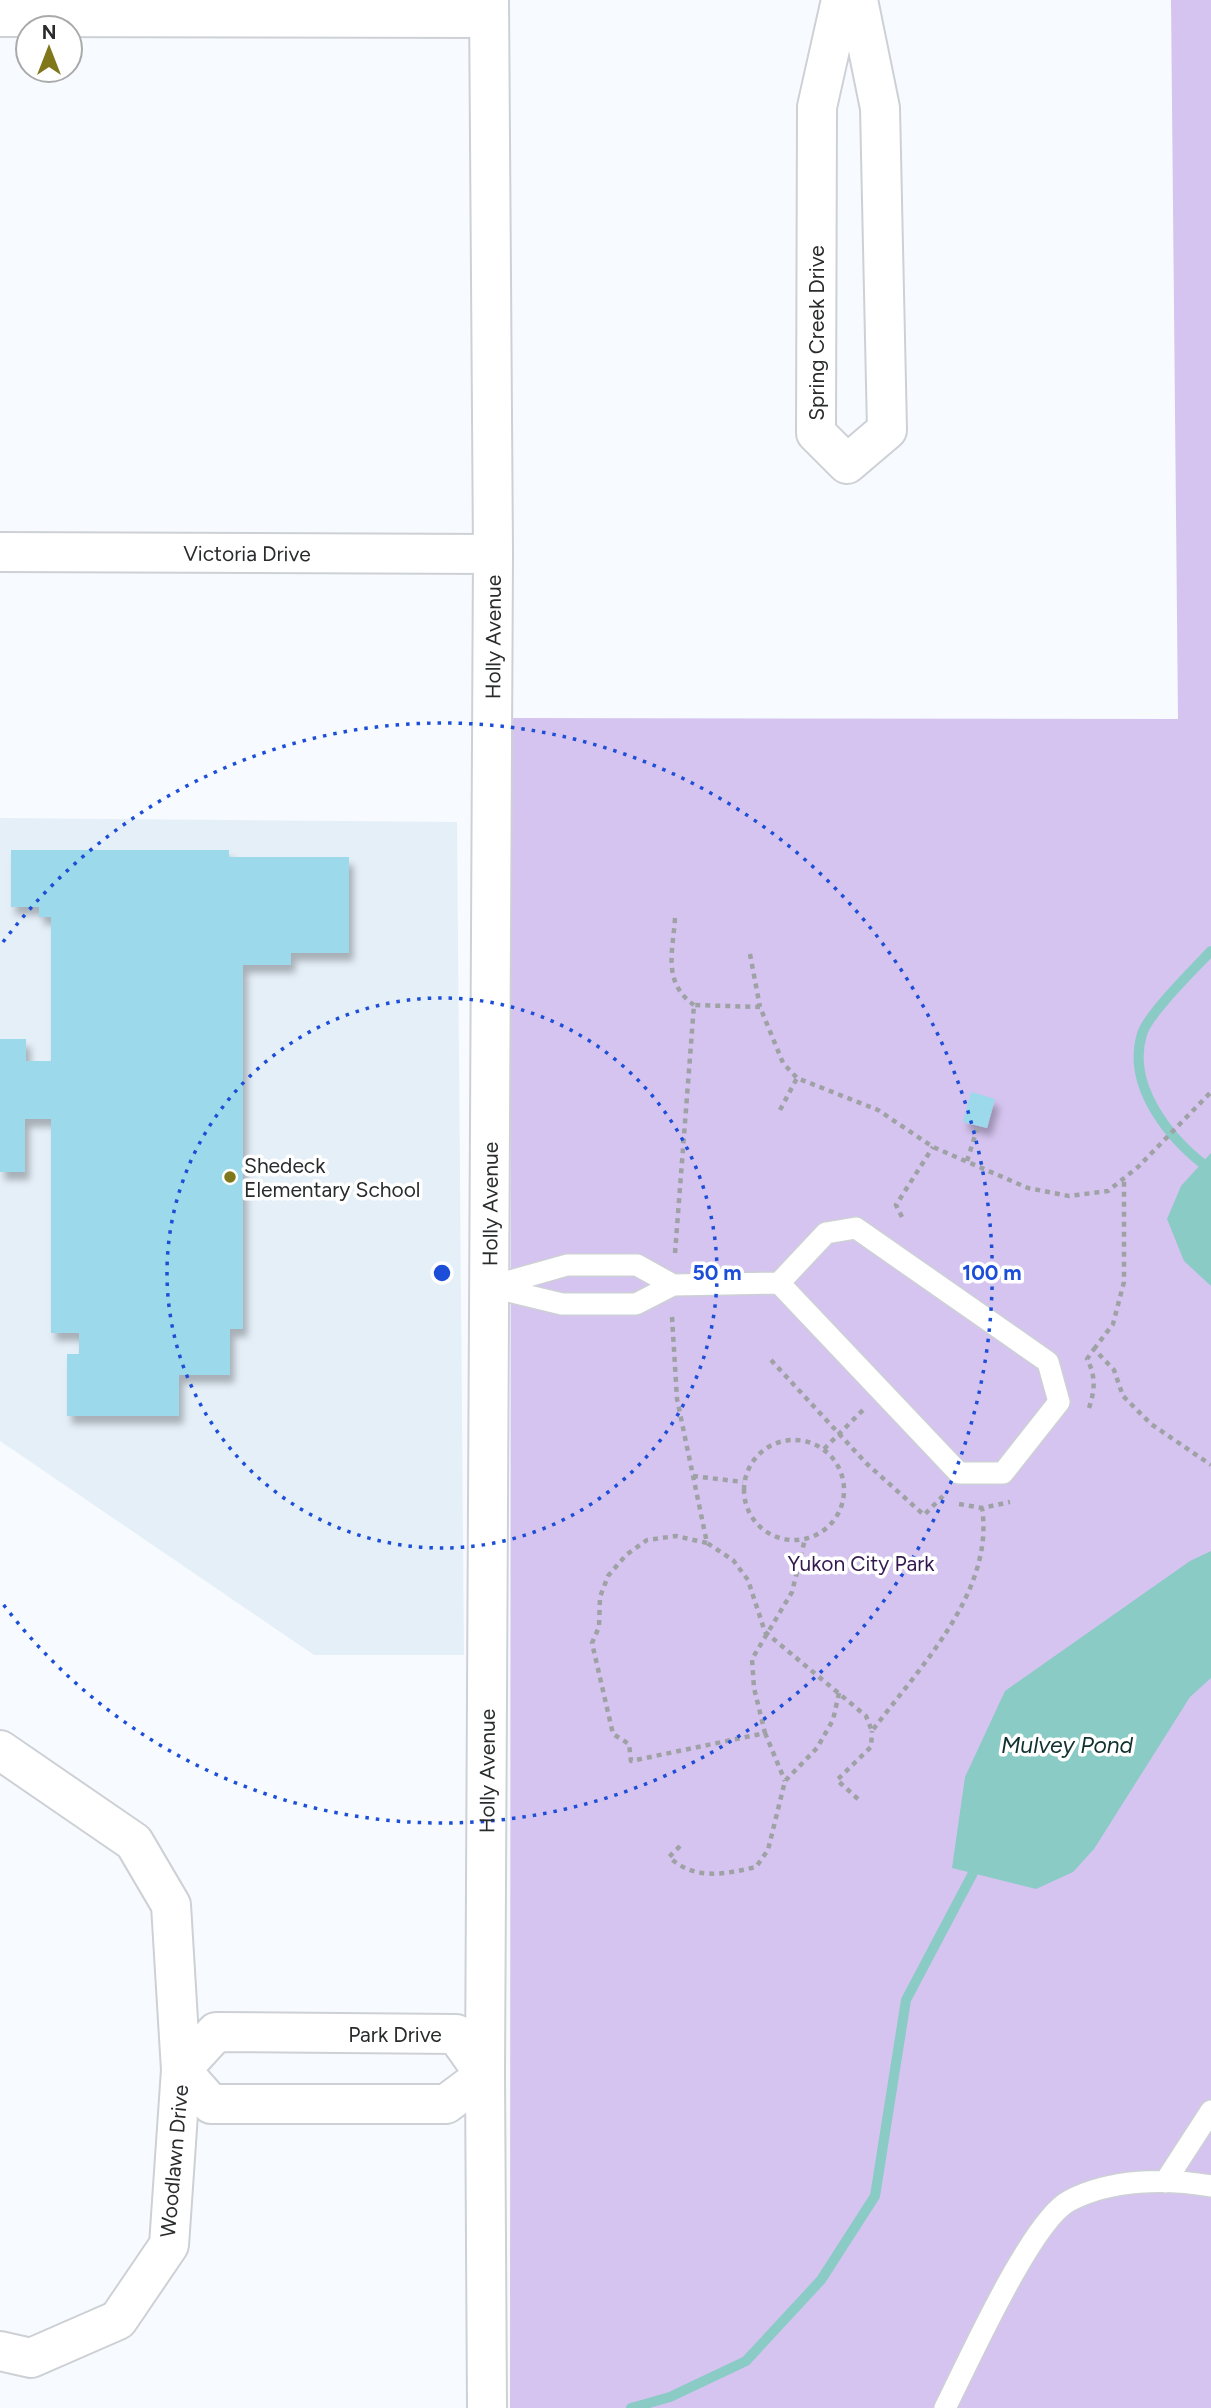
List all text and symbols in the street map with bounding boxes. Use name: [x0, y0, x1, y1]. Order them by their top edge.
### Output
north arrow: [14, 14, 84, 84]
text: N: [42, 21, 56, 44]
street label: Spring Creek Drive: [804, 245, 829, 421]
street label: Victoria Drive: [183, 540, 311, 566]
street label: Holly Avenue: [480, 575, 505, 699]
street label: Holly Avenue: [477, 1142, 502, 1266]
place label: Shedeck Elementary School: [244, 1153, 420, 1202]
marker: Shedeck Elementary School: [222, 1169, 238, 1185]
text: 50 m: [692, 1260, 742, 1285]
text: 100 m: [962, 1260, 1022, 1285]
centre of rings: [430, 1261, 454, 1285]
park label: Yukon City Park: [788, 1551, 935, 1576]
street label: Holly Avenue: [474, 1709, 499, 1833]
water label: Mulvey Pond: [1001, 1731, 1134, 1759]
street label: Park Drive: [348, 2022, 442, 2047]
street label: Woodlawn Drive: [155, 2084, 193, 2238]

